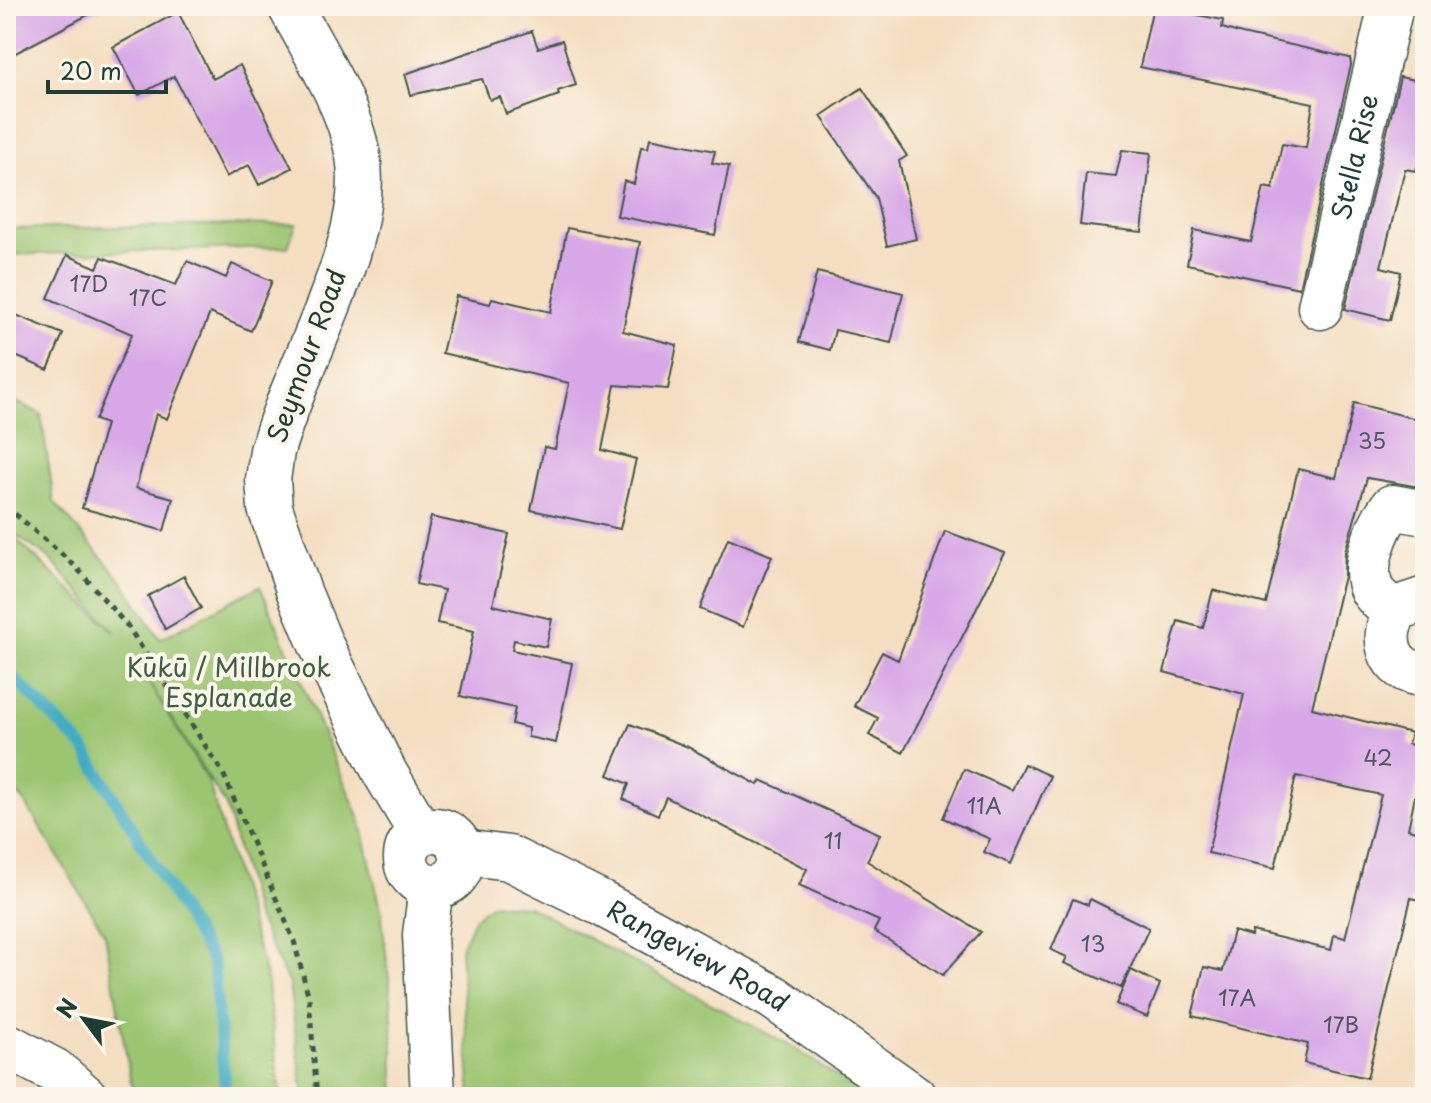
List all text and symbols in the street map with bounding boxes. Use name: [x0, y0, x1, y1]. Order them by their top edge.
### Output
scale bar: [48, 44, 166, 94]
text: 20 m: [60, 52, 122, 88]
street label: Stella Rise: [1320, 90, 1388, 223]
street label: Seymour Road: [256, 263, 355, 448]
house number: 17D: [70, 266, 108, 299]
house number: 17C: [129, 280, 167, 313]
house number: 35: [1358, 423, 1386, 456]
park label: Kūkū / Millbrook Esplanade: [127, 647, 331, 716]
house number: 42: [1363, 740, 1393, 773]
house number: 11A: [966, 788, 1002, 821]
house number: 11: [824, 823, 842, 856]
street label: Rangeview Road: [600, 889, 798, 1021]
house number: 13: [1081, 926, 1105, 959]
north arrow: [44, 979, 124, 1059]
house number: 17A: [1218, 980, 1256, 1013]
text: N: [47, 991, 84, 1024]
house number: 17B: [1323, 1007, 1359, 1040]

